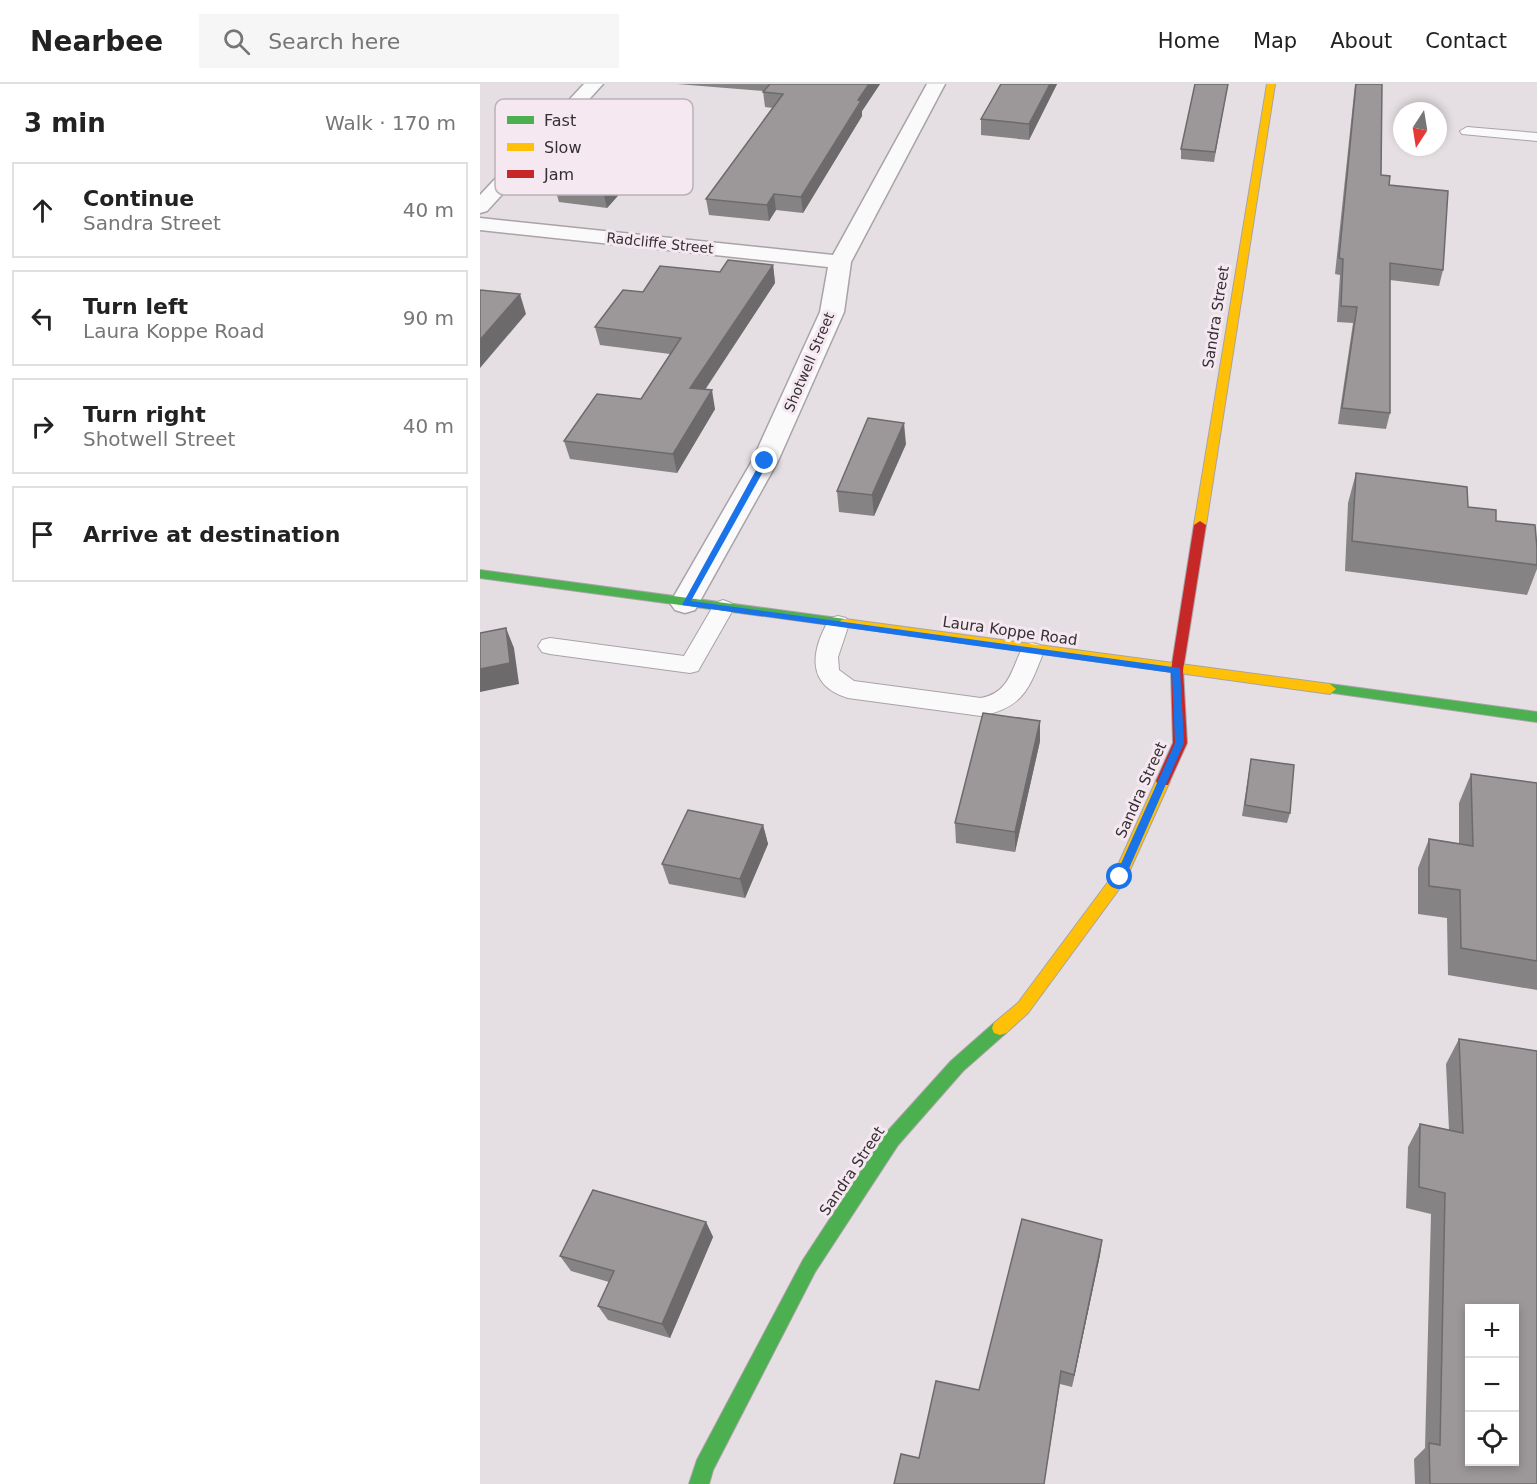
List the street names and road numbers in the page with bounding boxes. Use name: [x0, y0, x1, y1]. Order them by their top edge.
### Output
street label: Radcliffe Street: [606, 229, 715, 257]
street label: Sandra Street: [1199, 264, 1233, 369]
street label: Shotwell Street: [781, 309, 837, 414]
street label: Laura Koppe Road: [941, 613, 1079, 649]
street label: Sandra Street: [1112, 739, 1170, 841]
street label: Sandra Street: [816, 1123, 888, 1219]

